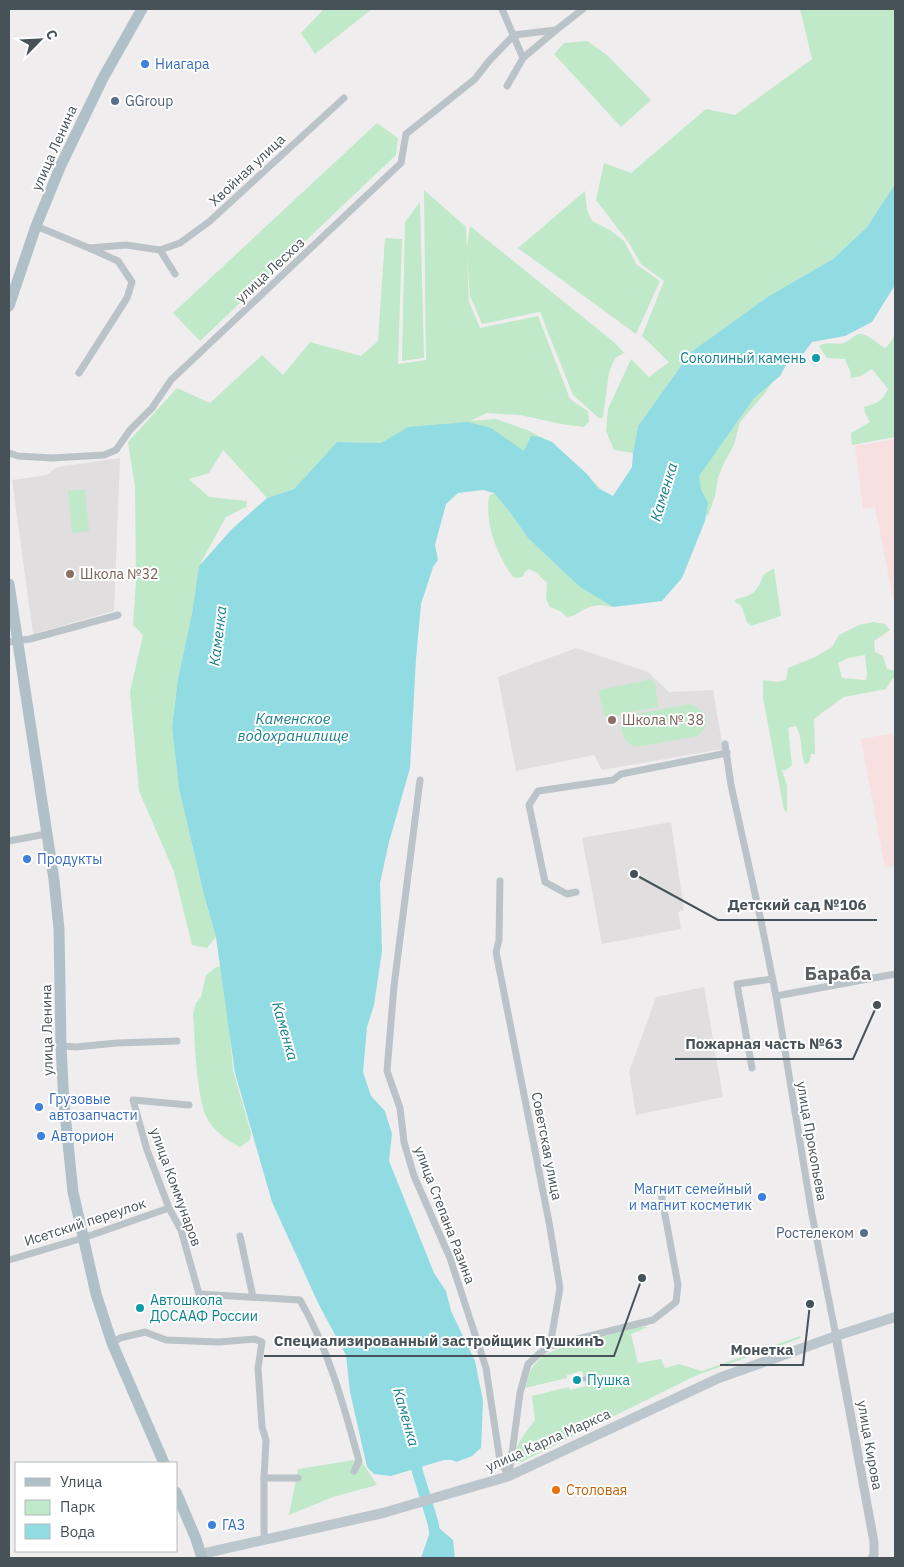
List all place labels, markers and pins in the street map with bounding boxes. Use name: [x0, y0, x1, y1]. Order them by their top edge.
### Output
place label: Ниагара: [155, 55, 210, 73]
marker: Ниагара: [139, 58, 151, 70]
place label: GGroup: [125, 92, 173, 110]
marker: GGroup: [109, 95, 121, 107]
place label: Соколиный камень: [680, 349, 806, 367]
marker: Соколиный камень: [810, 352, 822, 364]
place label: Школа №32: [80, 565, 159, 583]
marker: Школа №32: [64, 568, 76, 580]
place label: Школа № 38: [622, 711, 704, 729]
marker: Школа № 38: [606, 714, 618, 726]
place label: Продукты: [37, 850, 102, 868]
marker: Продукты: [21, 853, 33, 865]
callout: Детский сад №106: [718, 890, 877, 920]
callout: Пожарная часть №63: [675, 1029, 853, 1059]
place label: Грузовые автозапчасти: [49, 1090, 138, 1124]
marker: Грузовые автозапчасти: [33, 1101, 45, 1113]
place label: Авторион: [51, 1127, 114, 1145]
marker: Авторион: [35, 1130, 47, 1142]
place label: Магнит семейный и магнит косметик: [629, 1180, 752, 1214]
marker: Магнит семейный и магнит косметик: [756, 1191, 768, 1203]
place label: Ростелеком: [776, 1224, 854, 1242]
marker: Ростелеком: [858, 1227, 870, 1239]
place label: Автошкола ДОСААФ России: [150, 1291, 258, 1325]
marker: Автошкола ДОСААФ России: [134, 1302, 146, 1314]
callout: Специализированный застройщик ПушкинЪ: [264, 1326, 614, 1356]
callout: Монетка: [720, 1335, 803, 1365]
place label: Пушка: [587, 1371, 630, 1389]
marker: Пушка: [571, 1374, 583, 1386]
place label: Столовая: [566, 1481, 627, 1499]
marker: Столовая: [550, 1484, 562, 1496]
place label: ГАЗ: [222, 1516, 245, 1534]
marker: ГАЗ: [206, 1519, 218, 1531]

